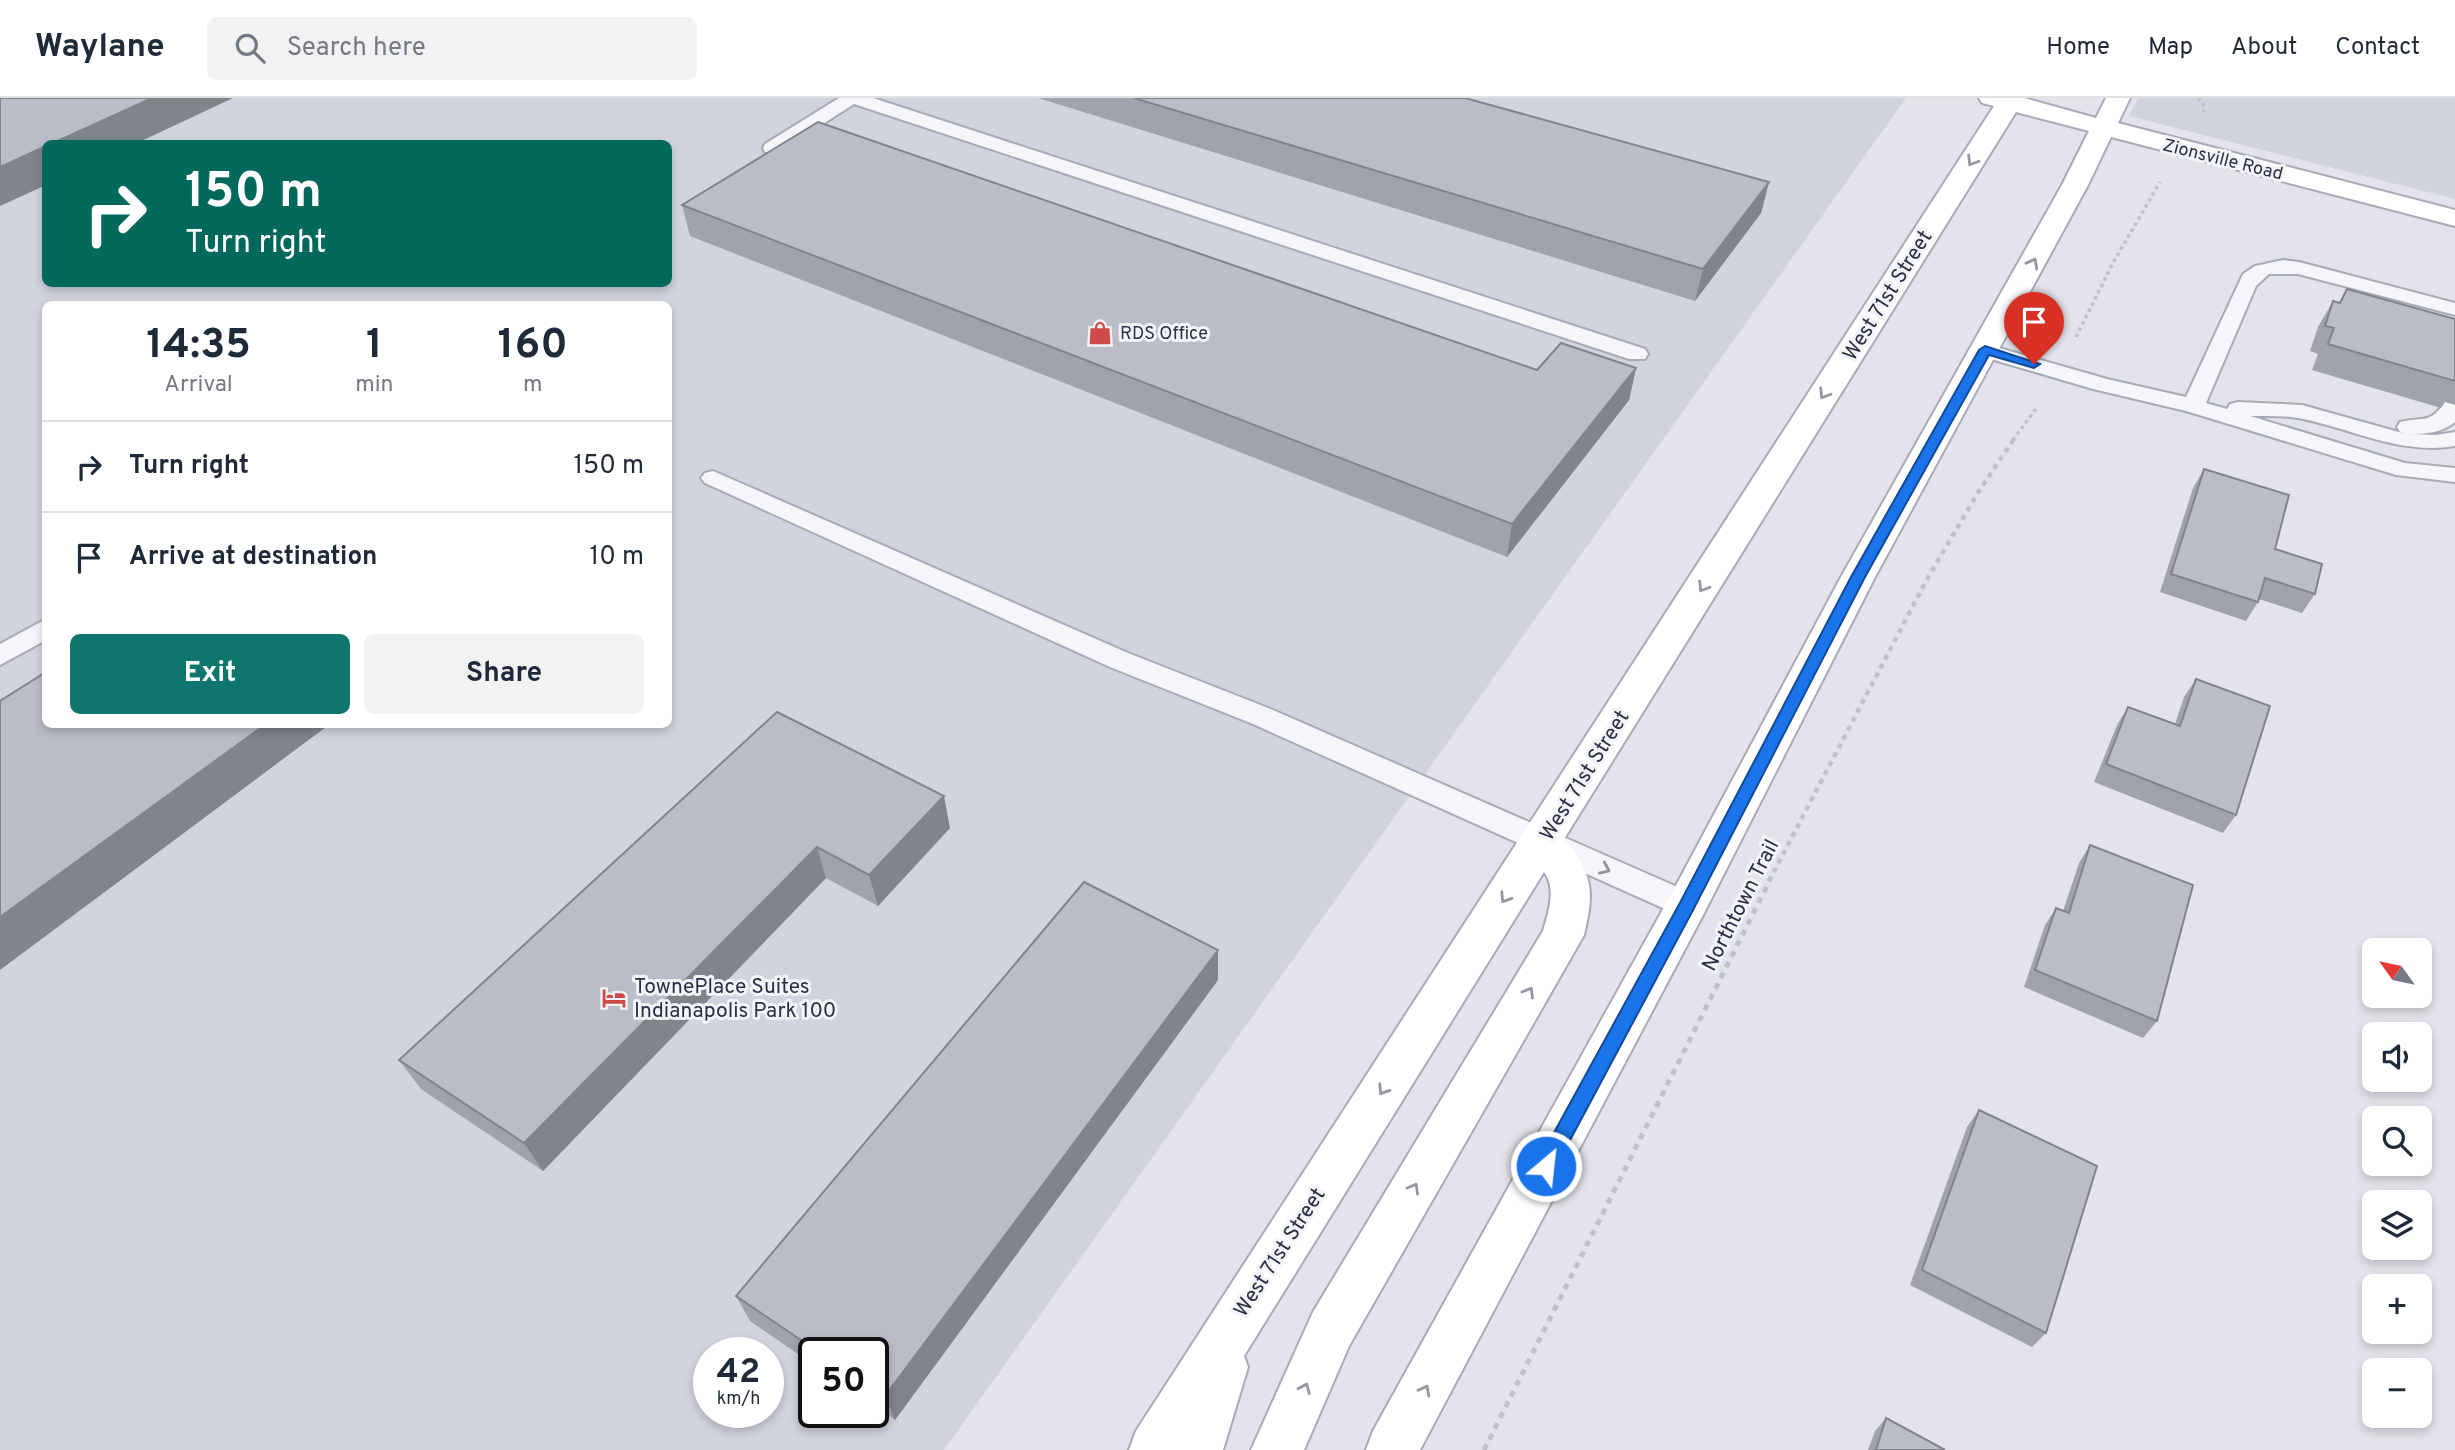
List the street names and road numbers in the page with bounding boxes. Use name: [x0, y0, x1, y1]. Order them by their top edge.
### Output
street label: Zionsville Road: [2160, 134, 2285, 187]
street label: West 71st Street: [1837, 225, 1939, 366]
street label: West 71st Street: [1534, 705, 1636, 846]
street label: Northtown Trail: [1697, 835, 1786, 976]
street label: West 71st Street: [1228, 1183, 1332, 1323]

